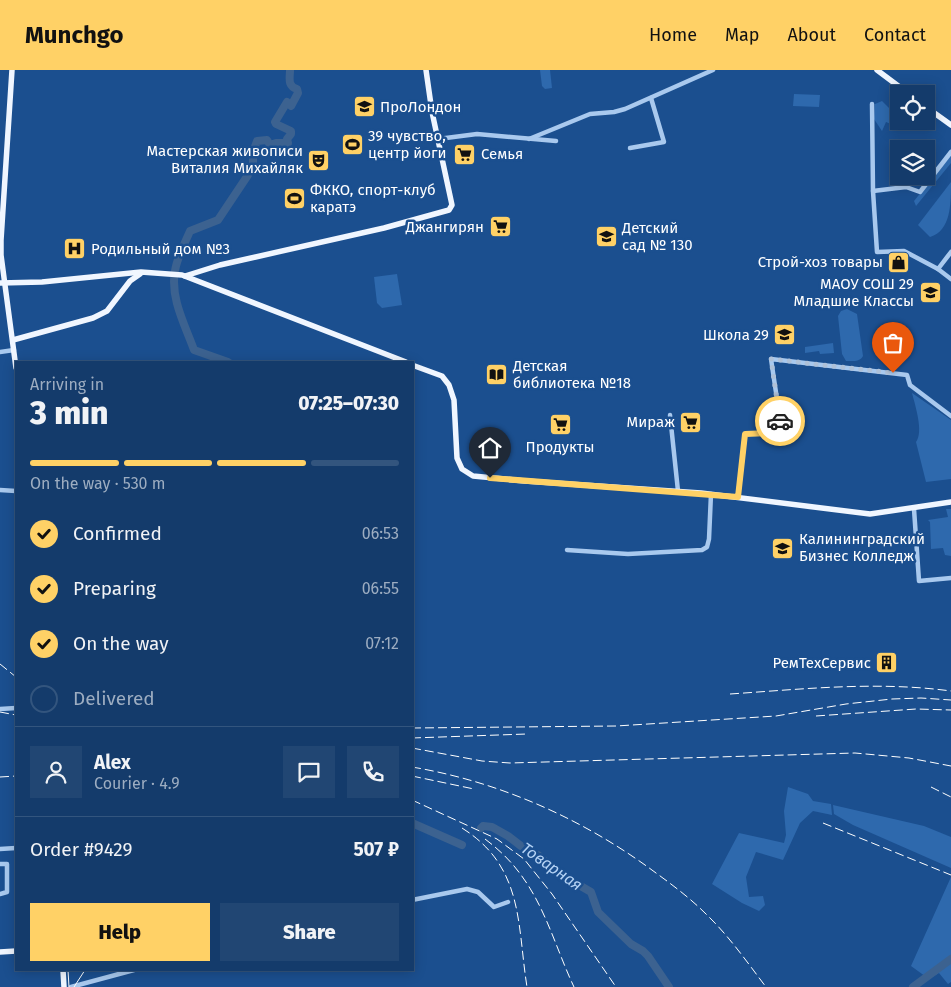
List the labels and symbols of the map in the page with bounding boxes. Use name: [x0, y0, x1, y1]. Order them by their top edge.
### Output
school or university icon: ПроЛондон: [352, 95, 376, 119]
place label: ПроЛондон: [380, 98, 461, 116]
place label: 39 чувство, центр йоги: [368, 127, 447, 162]
sports icon: 39 чувство, центр йоги: [340, 133, 364, 157]
place label: Мастерская живописи Виталия Михайляк: [146, 142, 303, 177]
supermarket icon: Семья: [453, 142, 477, 166]
place label: Семья: [481, 145, 523, 163]
theatre icon: Мастерская живописи Виталия Михайляк: [307, 148, 331, 172]
place label: ФККО, спорт-клуб каратэ: [310, 181, 436, 216]
sports icon: ФККО, спорт-клуб каратэ: [282, 187, 306, 211]
supermarket icon: Джангирян: [488, 215, 512, 239]
place label: Джангирян: [405, 218, 484, 236]
place label: Детский сад № 130: [621, 219, 693, 254]
school or university icon: Детский сад № 130: [594, 225, 618, 249]
hospital icon: Родильный дом №3: [63, 237, 87, 261]
place label: Родильный дом №3: [91, 240, 230, 258]
shop icon: Строй-хоз товары: [887, 250, 911, 274]
place label: Строй-хоз товары: [758, 253, 883, 271]
place label: МАОУ СОШ 29 Младшие Классы: [793, 275, 914, 310]
school or university icon: МАОУ СОШ 29 Младшие Классы: [918, 281, 942, 305]
pin: [872, 322, 914, 373]
school or university icon: Школа 29: [773, 323, 797, 347]
place label: Школа 29: [703, 326, 769, 344]
place label: Детская библиотека №18: [512, 357, 631, 392]
library icon: Детская библиотека №18: [485, 363, 509, 387]
courier: [755, 396, 805, 446]
supermarket icon: Мираж: [679, 410, 703, 434]
supermarket icon: Продукты: [548, 412, 572, 436]
place label: Мираж: [627, 413, 675, 431]
pin: [469, 427, 511, 478]
place label: Продукты: [526, 438, 594, 456]
place label: Калининградский Бизнес Колледж: [799, 530, 925, 565]
school or university icon: Калининградский Бизнес Колледж: [771, 536, 795, 560]
building icon: РемТехСервис: [875, 651, 899, 675]
place label: РемТехСервис: [772, 654, 871, 672]
water label: Товарная: [517, 838, 586, 894]

